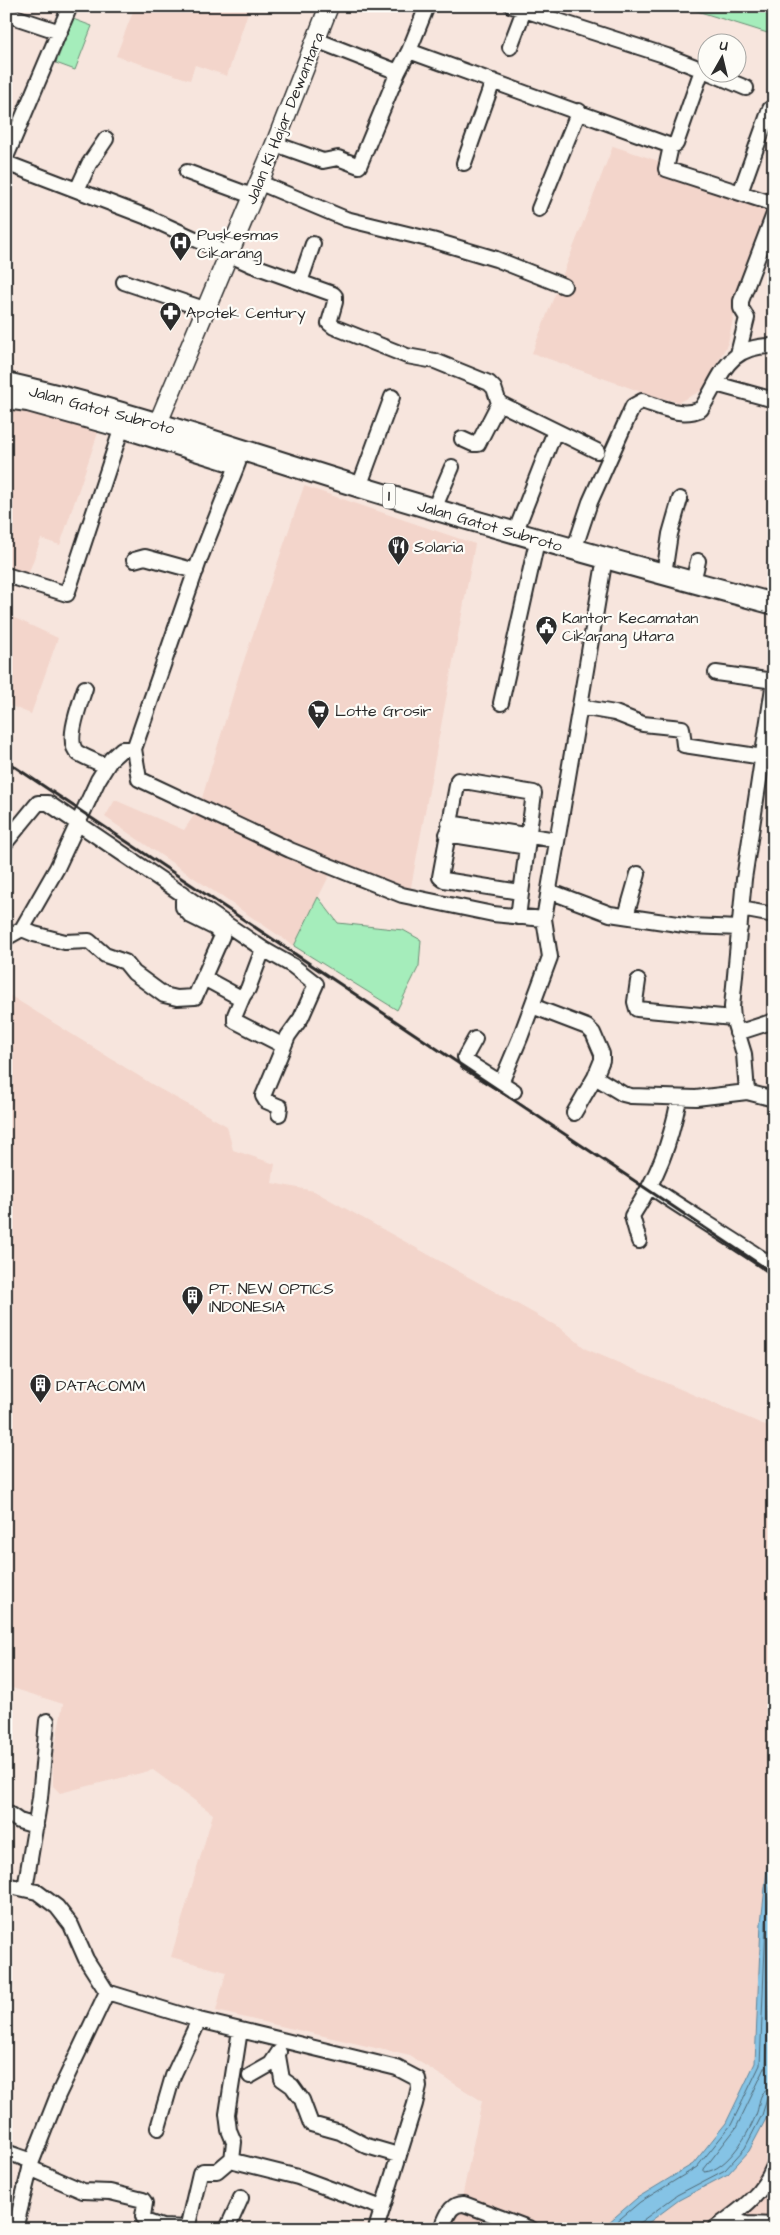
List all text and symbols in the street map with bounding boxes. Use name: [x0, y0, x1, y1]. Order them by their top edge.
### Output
street label: Jalan Ki Hajar Dewantara: [240, 29, 330, 208]
north arrow: [698, 32, 748, 82]
text: U: [718, 36, 729, 57]
place label: Puskesmas Cikarang: [197, 224, 279, 265]
hospital icon: Puskesmas Cikarang: [169, 231, 193, 262]
pharmacy icon: Apotek Century: [158, 300, 182, 331]
place label: Apotek Century: [186, 302, 306, 325]
street label: Jalan Gatot Subroto: [26, 380, 177, 440]
road number: 1: [383, 484, 395, 508]
street label: Jalan Gatot Subroto: [415, 495, 565, 557]
restaurant icon: Solaria: [386, 534, 410, 565]
place label: Solaria: [414, 536, 463, 558]
place label: Kantor Kecamatan Cikarang Utara: [562, 607, 698, 648]
public building icon: Kantor Kecamatan Cikarang Utara: [534, 614, 558, 645]
supermarket icon: Lotte Grosir: [307, 698, 331, 729]
place label: Lotte Grosir: [335, 700, 431, 722]
place label: PT. NEW OPTICS INDONESIA: [209, 1278, 334, 1318]
building icon: PT. NEW OPTICS INDONESIA: [181, 1285, 205, 1316]
building icon: DATACOMM: [28, 1373, 52, 1404]
place label: DATACOMM: [56, 1375, 145, 1397]

